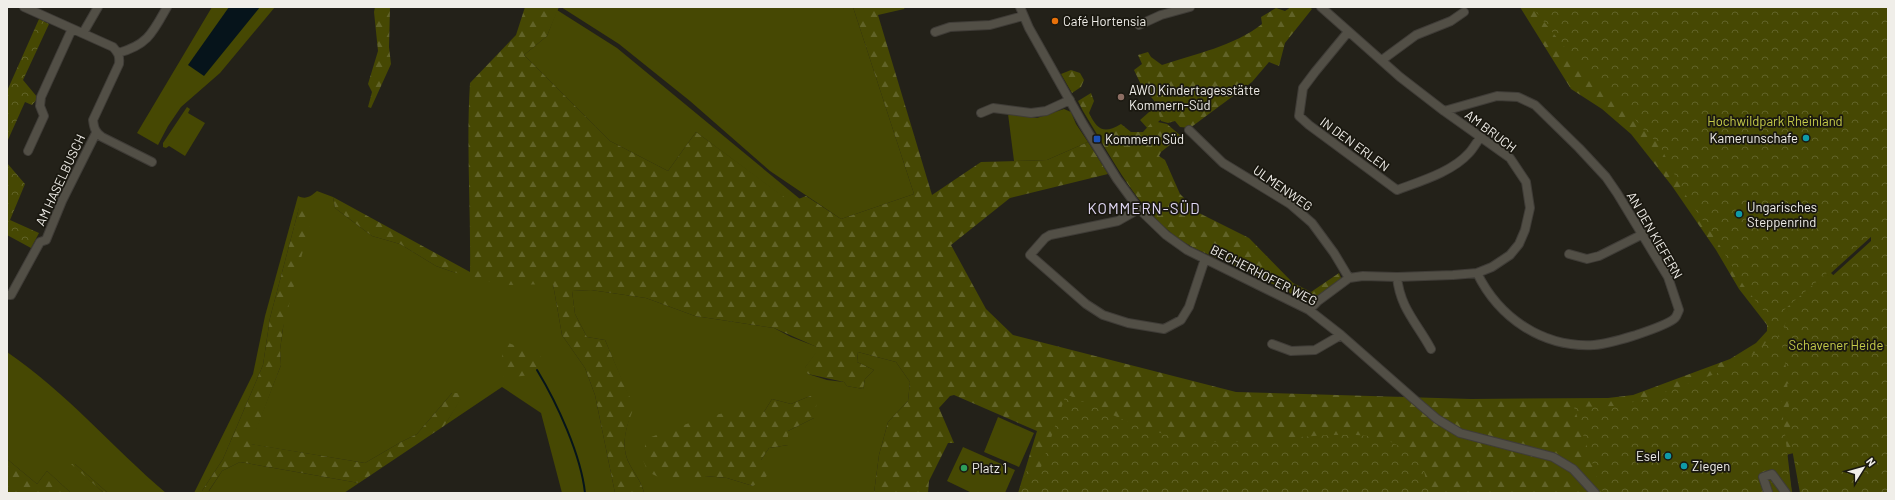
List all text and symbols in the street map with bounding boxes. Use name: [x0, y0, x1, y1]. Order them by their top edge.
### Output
place label: Café Hortensia: [1063, 13, 1146, 29]
marker: Café Hortensia: [1050, 16, 1060, 26]
place label: AWO Kindertagesstätte Kommern-Süd: [1129, 82, 1260, 113]
marker: AWO Kindertagesstätte Kommern-Süd: [1116, 92, 1126, 102]
street label: AM BRUCH: [1462, 106, 1520, 156]
street label: IN DEN ERLEN: [1317, 113, 1393, 175]
park label: Hochwildpark Rheinland: [1707, 113, 1843, 129]
place label: Kamerunschafe: [1710, 130, 1798, 146]
place label: Kommern Süd: [1105, 131, 1184, 147]
street label: AM HASELBUSCH: [32, 132, 88, 228]
marker: Kamerunschafe: [1801, 133, 1811, 143]
marker: Kommern Süd: [1092, 134, 1102, 144]
street label: ULMENWEG: [1250, 162, 1316, 214]
street label: AN DEN KIEFERN: [1624, 189, 1686, 281]
district label: KOMMERN-SÜD: [1088, 199, 1200, 217]
place label: Ungarisches Steppenrind: [1747, 199, 1817, 230]
marker: Ungarisches Steppenrind: [1734, 209, 1744, 219]
street label: BECHERHOFER WEG: [1208, 241, 1320, 309]
park label: Schavener Heide: [1789, 337, 1883, 353]
place label: Esel: [1636, 448, 1660, 464]
north arrow: [1843, 448, 1883, 488]
marker: Esel: [1663, 451, 1673, 461]
text: N: [1864, 455, 1879, 469]
place label: Ziegen: [1692, 458, 1730, 474]
place label: Platz 1: [972, 460, 1007, 476]
marker: Ziegen: [1679, 461, 1689, 471]
marker: Platz 1: [959, 463, 969, 473]

